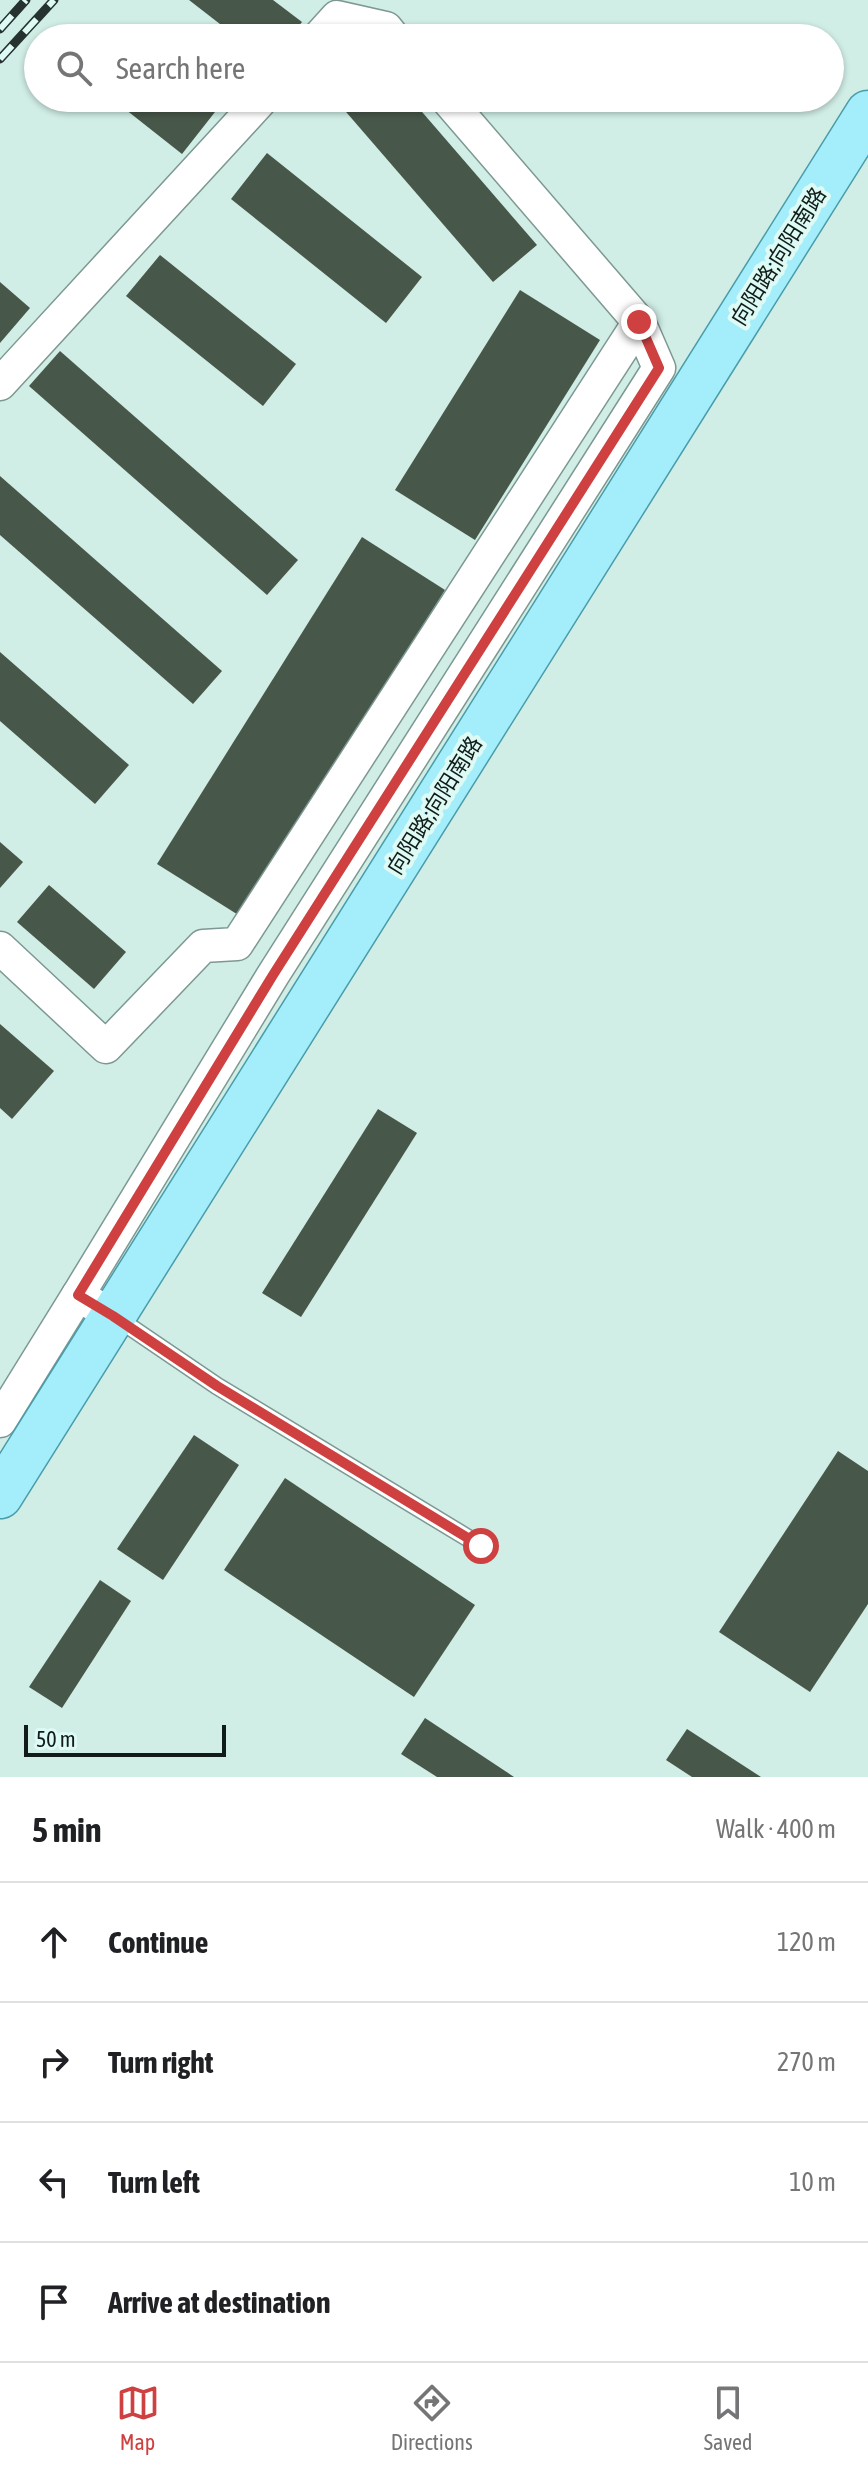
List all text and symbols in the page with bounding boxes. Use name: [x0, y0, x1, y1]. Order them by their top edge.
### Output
search box: [24, 24, 844, 112]
icon: search: [52, 46, 96, 90]
text: Search here: [116, 51, 245, 85]
street label: 向阳路;向阳南路: [725, 182, 831, 330]
route end: [621, 304, 657, 340]
street label: 向阳路;向阳南路: [381, 731, 487, 879]
route start: [463, 1528, 499, 1564]
scale bar: [24, 1721, 226, 1757]
text: 50 m: [36, 1726, 76, 1752]
text: 5 min: [32, 1810, 101, 1849]
text: Walk · 400 m: [716, 1814, 836, 1844]
icon: ahead: [32, 1920, 76, 1964]
text: Continue: [108, 1925, 208, 1959]
text: 120 m: [777, 1927, 836, 1957]
icon: right: [32, 2040, 76, 2084]
text: Turn right: [108, 2045, 214, 2079]
text: 270 m: [777, 2047, 836, 2077]
icon: left: [32, 2160, 76, 2204]
text: Turn left: [108, 2165, 200, 2199]
text: 10 m: [789, 2167, 836, 2197]
icon: arrive: [32, 2280, 76, 2324]
text: Arrive at destination: [108, 2285, 330, 2319]
tab: Map: [116, 2381, 160, 2455]
tab: Directions: [391, 2381, 473, 2455]
tab: Saved: [704, 2381, 752, 2455]

